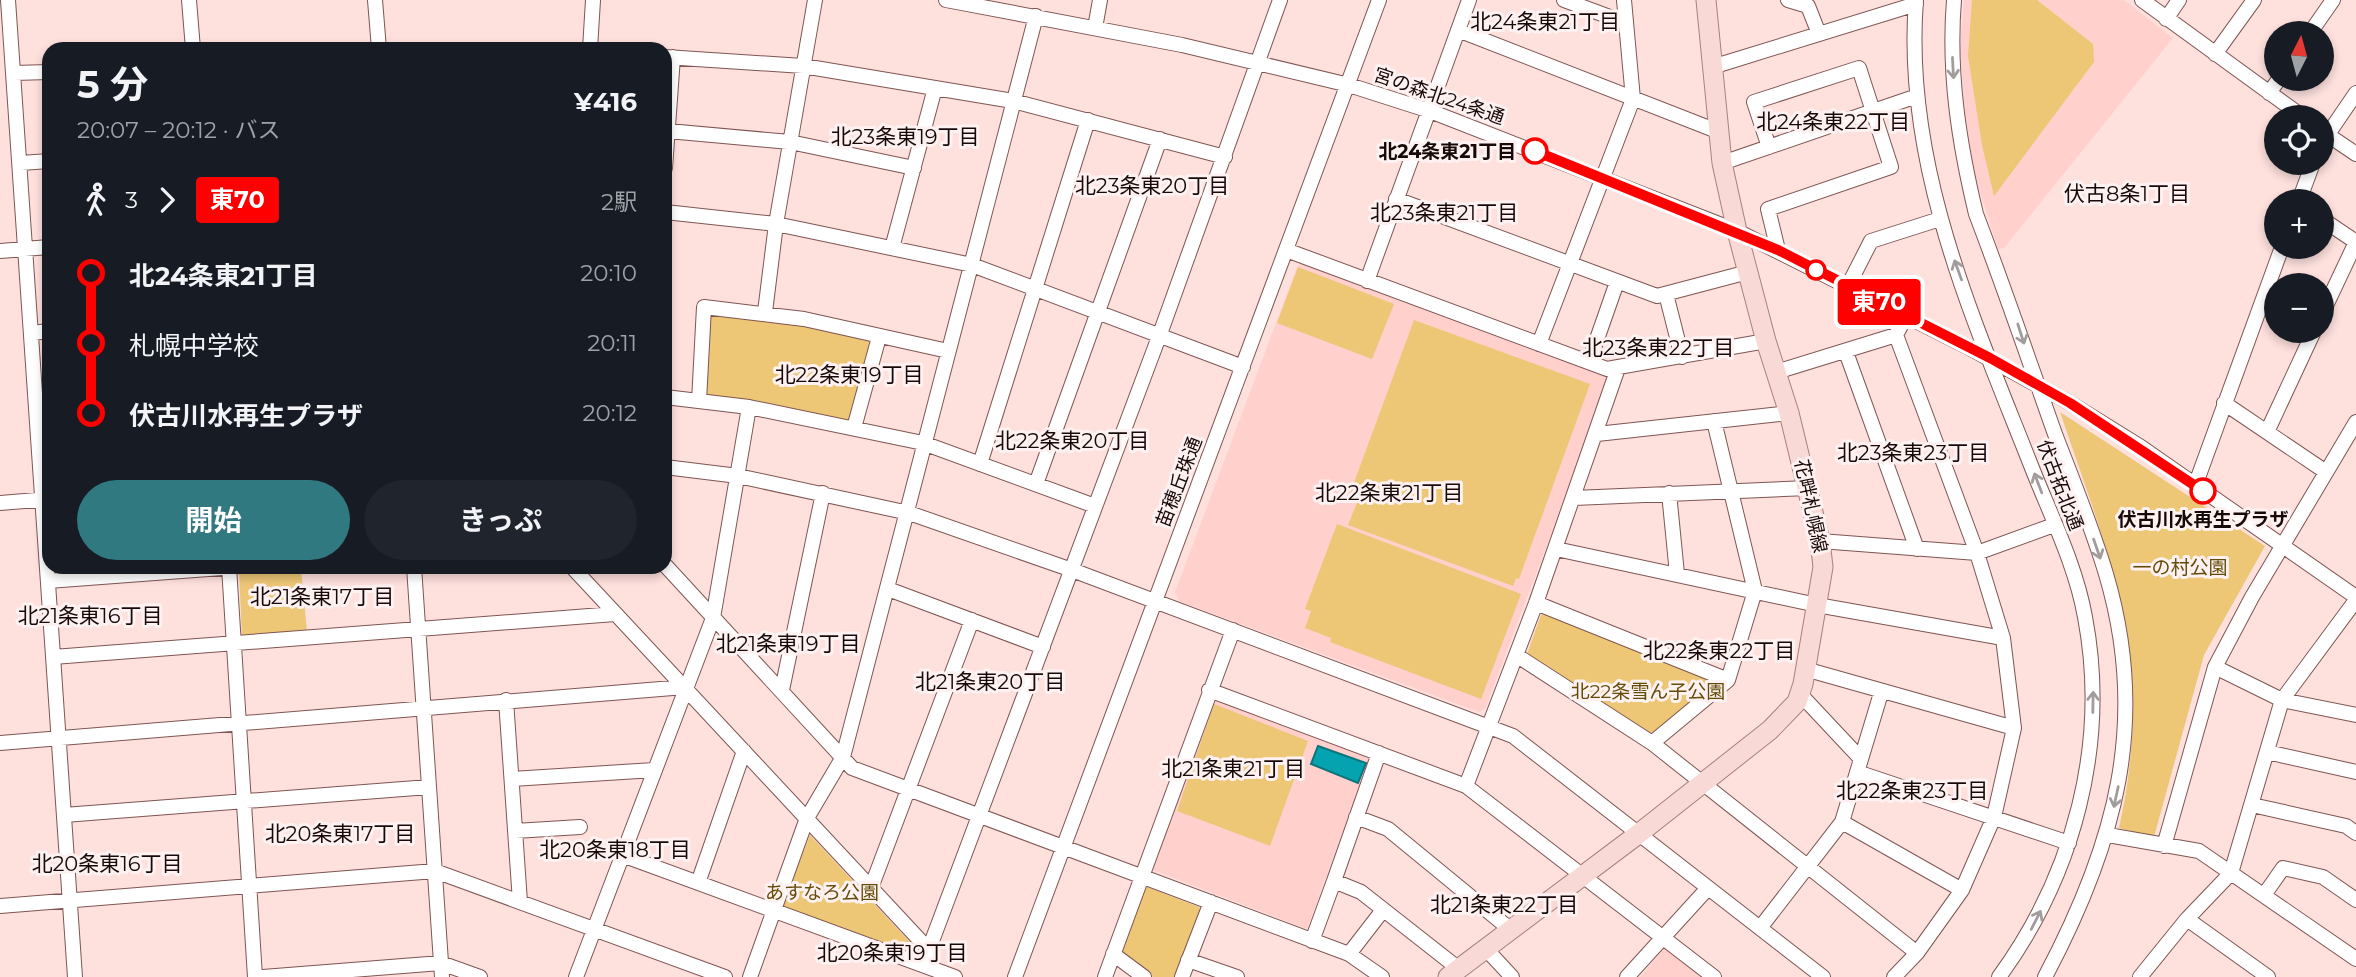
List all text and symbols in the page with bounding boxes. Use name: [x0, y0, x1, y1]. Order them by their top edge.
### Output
district label: 北24条東21丁目: [1470, 9, 1620, 34]
north arrow: [2264, 21, 2334, 91]
map controls: [2264, 21, 2334, 343]
one-way arrow: [1947, 56, 1960, 79]
text: 5 分: [77, 61, 148, 108]
street label: 宮の森北24条通: [1371, 63, 1507, 129]
text: ¥416: [574, 86, 637, 118]
button: locate: [2264, 105, 2334, 175]
district label: 北24条東22丁目: [1756, 109, 1910, 134]
text: 20:07 – 20:12 · バス: [77, 116, 281, 144]
district label: 北23条東19丁目: [830, 124, 980, 149]
marker: 北24条東21丁目: [1522, 138, 1548, 164]
place label: 北24条東21丁目: [1378, 140, 1516, 163]
district label: 北23条東20丁目: [1075, 173, 1229, 198]
icon: walk: [77, 181, 115, 219]
icon: forward: [148, 181, 186, 219]
district label: 伏古8条1丁目: [2064, 181, 2190, 206]
text: 東70: [210, 185, 265, 214]
text: 3: [125, 186, 138, 214]
text: 2駅: [601, 188, 637, 216]
button: +: [2264, 189, 2334, 259]
district label: 北23条東21丁目: [1370, 200, 1518, 225]
text: 20:10: [580, 259, 637, 287]
text: 北24条東21丁目: [129, 260, 318, 292]
unlabelled marker: [1806, 260, 1826, 280]
one-way arrow: [1951, 260, 1963, 282]
button: −: [2264, 273, 2334, 343]
line badge: 東70: [1839, 279, 1919, 325]
text: 東70: [1852, 287, 1906, 316]
one-way arrow: [2016, 323, 2028, 345]
text: 20:11: [587, 329, 637, 357]
text: 札幌中学校: [129, 330, 259, 362]
district label: 北23条東22丁目: [1582, 335, 1734, 360]
district label: 北22条東19丁目: [774, 362, 924, 387]
text: 20:12: [583, 399, 637, 427]
text: 伏古川水再生プラザ: [129, 400, 363, 432]
district label: 北22条東20丁目: [995, 428, 1149, 453]
street label: 苗穂丘珠通: [1151, 434, 1207, 530]
street label: 伏古拓北通: [2032, 437, 2088, 533]
district label: 北23条東23丁目: [1837, 440, 1989, 465]
street label: 花畔札幌線: [1790, 457, 1832, 555]
one-way arrow: [2031, 473, 2044, 495]
marker: 伏古川水再生プラザ: [2190, 478, 2216, 504]
button: 開始: [77, 480, 350, 560]
button: きっぷ: [364, 480, 637, 560]
district label: 北22条東21丁目: [1315, 480, 1463, 505]
place label: 伏古川水再生プラザ: [2117, 508, 2289, 531]
one-way arrow: [2092, 537, 2104, 559]
park label: 一の村公園: [2132, 556, 2228, 579]
district label: 北21条東17丁目: [250, 584, 394, 609]
district label: 北21条東16丁目: [18, 603, 162, 628]
district label: 北21条東19丁目: [716, 631, 860, 656]
district label: 北22条東22丁目: [1643, 638, 1795, 663]
district label: 北21条東20丁目: [915, 669, 1065, 694]
park label: 北22条雪ん子公園: [1571, 680, 1725, 703]
one-way arrow: [2086, 691, 2100, 714]
district label: 北21条東21丁目: [1161, 756, 1305, 781]
district label: 北22条東23丁目: [1836, 778, 1988, 803]
one-way arrow: [2109, 785, 2123, 808]
district label: 北20条東17丁目: [265, 821, 415, 846]
district label: 北20条東18丁目: [539, 837, 691, 862]
district label: 北20条東16丁目: [31, 851, 183, 876]
park label: あすなろ公園: [765, 881, 879, 904]
district label: 北21条東22丁目: [1430, 892, 1578, 917]
one-way arrow: [2029, 910, 2043, 931]
district label: 北20条東19丁目: [816, 940, 968, 965]

